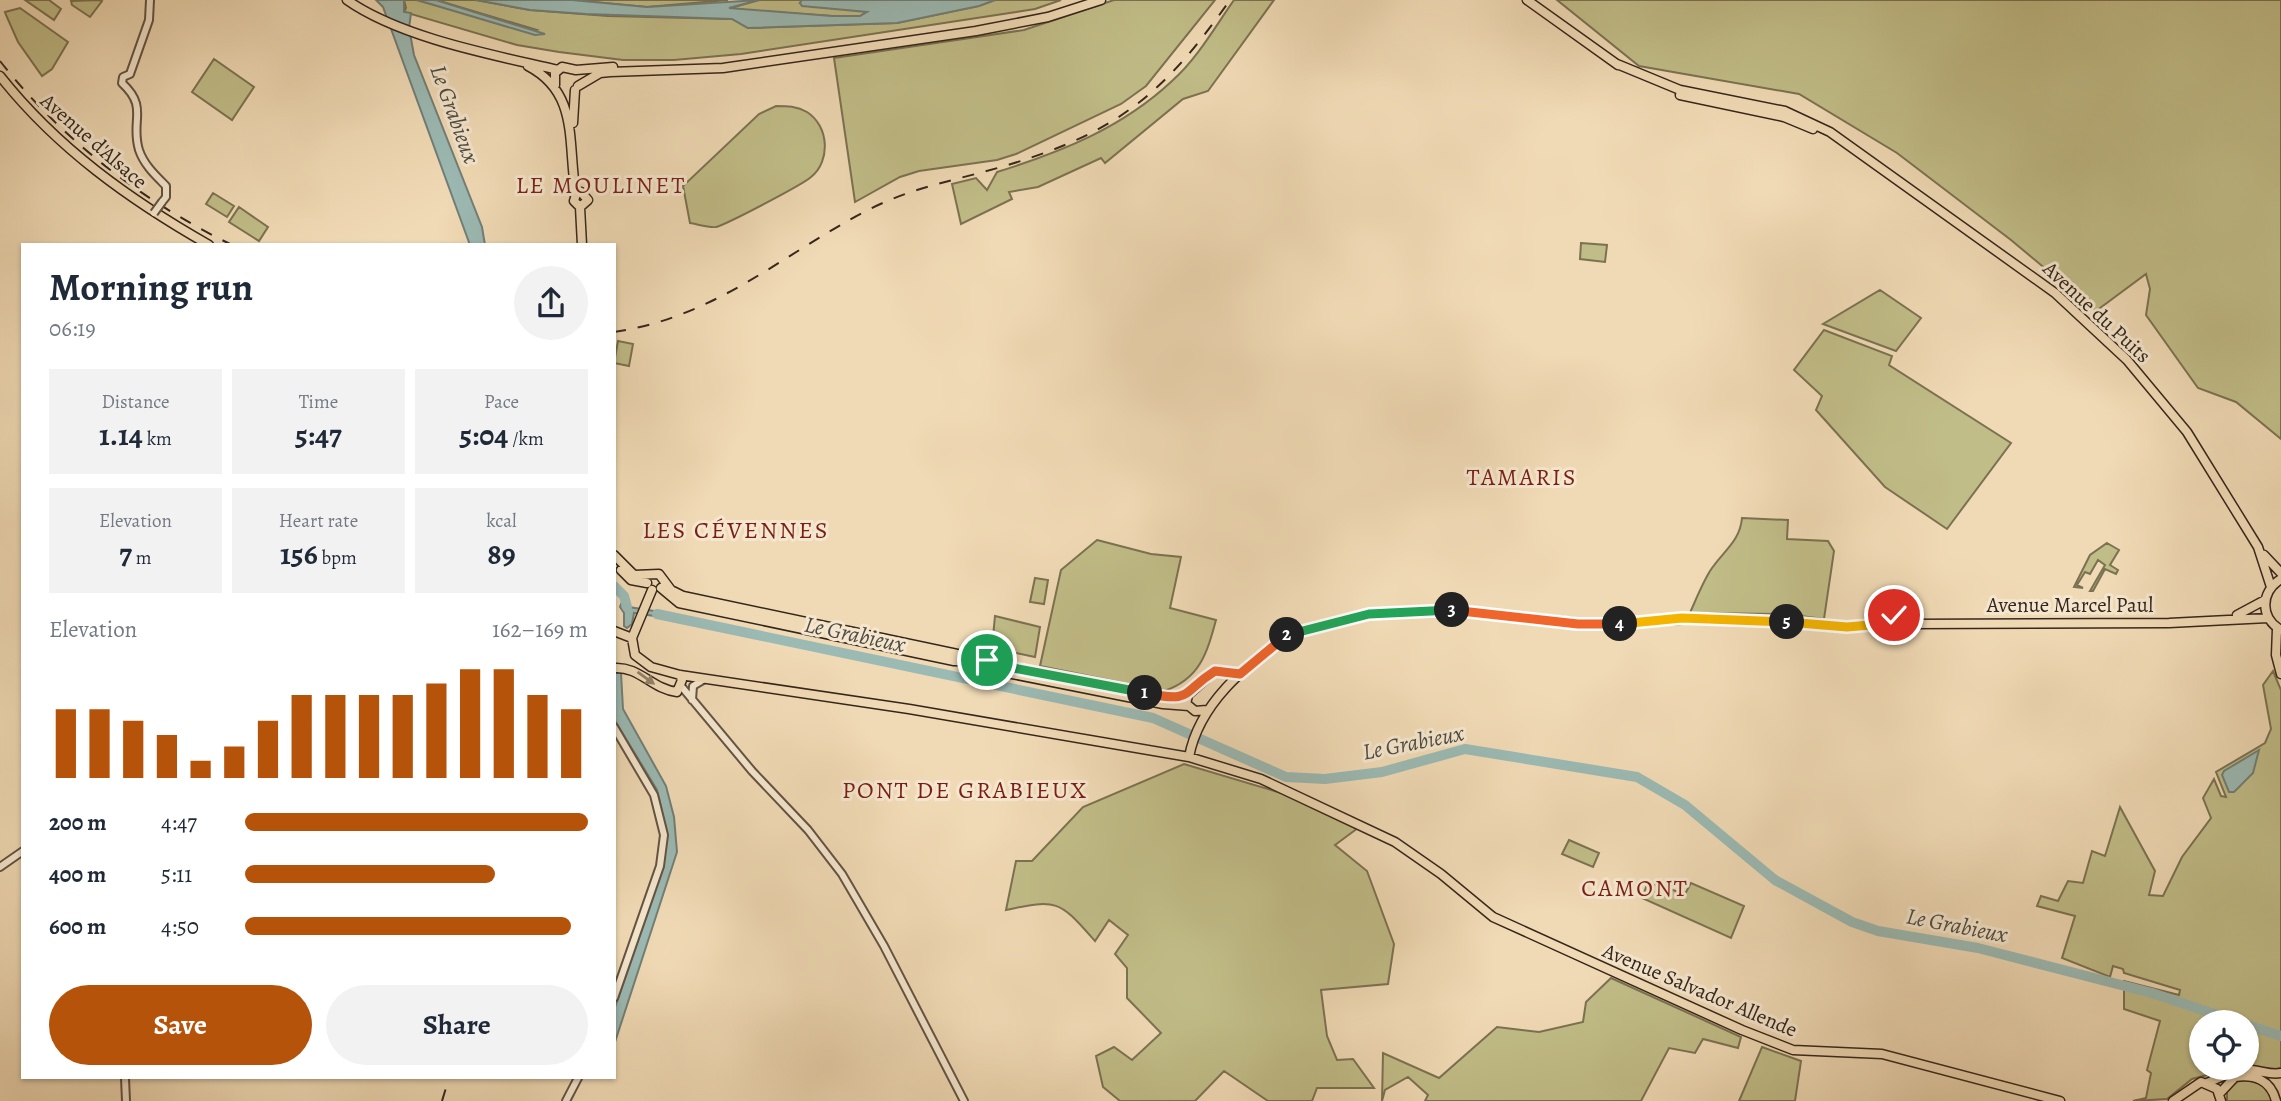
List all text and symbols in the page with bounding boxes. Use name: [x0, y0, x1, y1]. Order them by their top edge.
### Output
water label: Le Grabieux: [422, 61, 487, 168]
street label: Avenue d'Alsace: [34, 86, 153, 195]
district label: LE MOULINET: [516, 169, 686, 201]
street label: Avenue du Puits: [2036, 254, 2157, 369]
text: Morning run: [49, 261, 253, 313]
button: share: [514, 266, 588, 340]
text: 06:19: [49, 313, 96, 344]
text: Distance: [101, 389, 170, 415]
text: Time: [299, 389, 338, 415]
text: Pace: [484, 389, 519, 415]
text: 1.14: [99, 415, 143, 455]
text: 5:47: [295, 415, 342, 455]
text: 5:04: [459, 415, 508, 455]
text: km: [143, 426, 172, 452]
text: /km: [508, 426, 544, 452]
district label: TAMARIS: [1467, 461, 1577, 493]
text: Elevation: [99, 508, 172, 534]
text: Heart rate: [279, 508, 358, 534]
text: kcal: [486, 508, 517, 534]
district label: LES CÉVENNES: [643, 514, 829, 546]
text: 7: [119, 534, 132, 574]
text: 156: [280, 534, 318, 574]
text: 89: [487, 534, 516, 574]
text: m: [132, 545, 152, 571]
text: bpm: [318, 545, 357, 571]
pin: [1864, 585, 1924, 645]
street label: Avenue Marcel Paul: [1986, 591, 2153, 619]
pin: 3: [1434, 592, 1470, 628]
text: 3: [1447, 596, 1456, 622]
icon: check: [1875, 596, 1913, 634]
pin: 5: [1770, 604, 1804, 640]
pin: 4: [1602, 606, 1638, 642]
text: 5: [1782, 608, 1791, 634]
water label: Le Grabieux: [802, 609, 909, 660]
text: 4: [1615, 610, 1624, 636]
text: Elevation: [49, 614, 137, 645]
text: 162–169 m: [492, 614, 588, 645]
pin: 2: [1270, 618, 1304, 652]
text: 2: [1282, 621, 1291, 647]
pin: [957, 630, 1017, 690]
icon: arrive: [968, 641, 1006, 679]
one-way arrow: [637, 671, 655, 685]
pin: 1: [1128, 676, 1162, 710]
text: 1: [1141, 679, 1148, 705]
water label: Le Grabieux: [1360, 717, 1467, 767]
district label: PONT DE GRABIEUX: [842, 774, 1088, 806]
text: 200 m: [49, 807, 107, 838]
text: 4:47: [161, 807, 197, 838]
text: 400 m: [49, 859, 106, 890]
text: 5:11: [161, 859, 192, 890]
district label: CAMONT: [1581, 872, 1689, 904]
water label: Le Grabieux: [1904, 900, 2011, 951]
text: 600 m: [49, 911, 106, 942]
text: 4:50: [161, 911, 199, 942]
street label: Avenue Salvador Allende: [1598, 936, 1802, 1044]
button: Save: [49, 985, 312, 1065]
button: Share: [326, 985, 588, 1065]
map controls: [2189, 1010, 2259, 1080]
button: locate: [2189, 1010, 2259, 1080]

